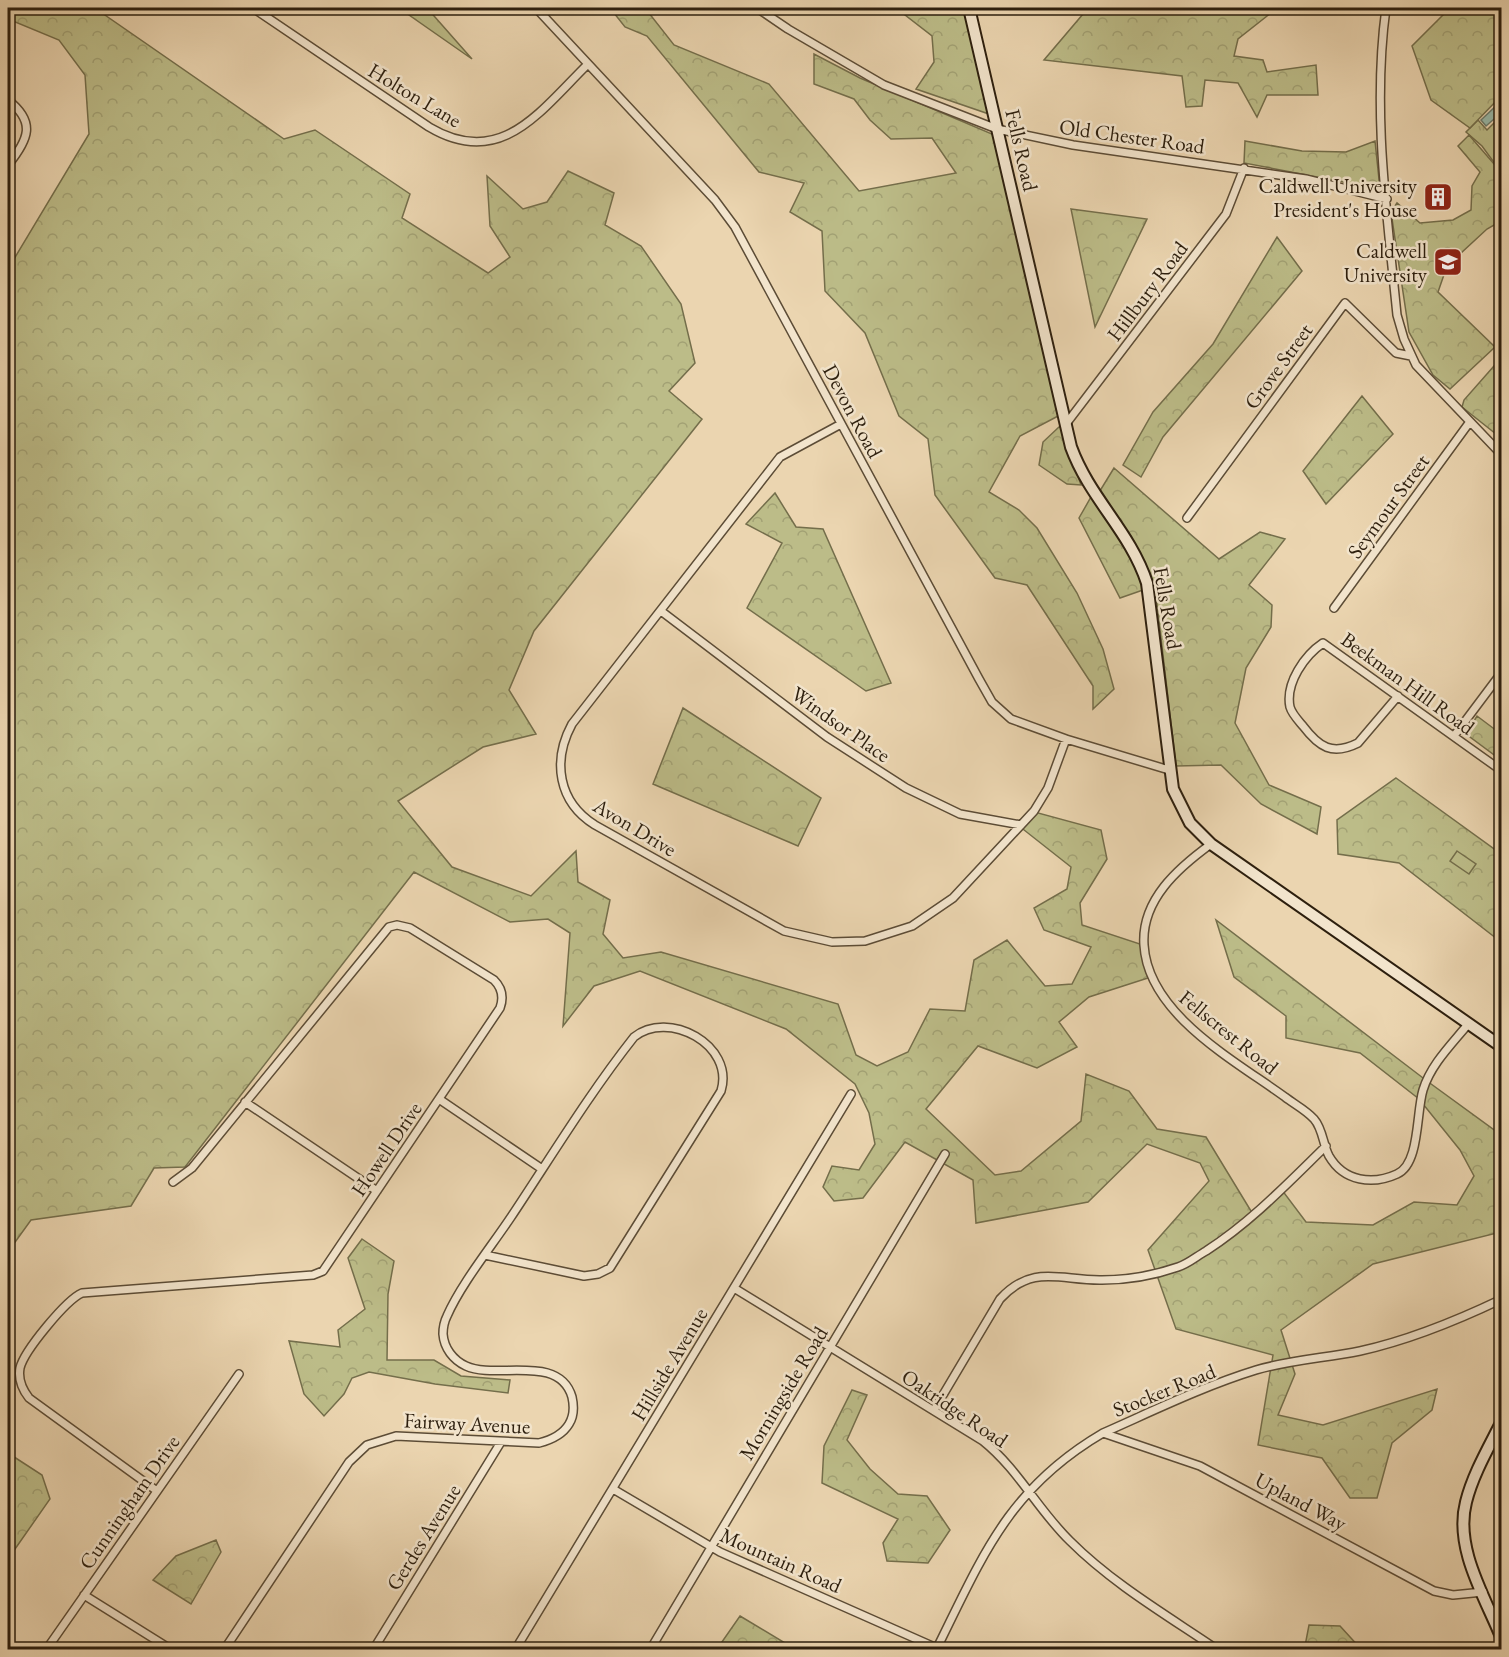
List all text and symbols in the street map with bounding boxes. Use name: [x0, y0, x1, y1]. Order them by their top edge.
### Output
street label: Holton Lane: [363, 57, 467, 133]
street label: Fells Road: [999, 106, 1045, 194]
street label: Old Chester Road: [1058, 112, 1207, 160]
place label: Caldwell University President's House: [1258, 172, 1418, 223]
building icon: Caldwell University President's House: [1422, 181, 1454, 213]
street label: Hillbury Road: [1101, 235, 1194, 346]
place label: Caldwell University: [1344, 237, 1428, 288]
school or university icon: Caldwell University: [1432, 246, 1464, 278]
street label: Grove Street: [1238, 317, 1318, 414]
street label: Devon Road: [817, 359, 889, 463]
street label: Seymour Street: [1341, 448, 1435, 563]
street label: Fells Road: [1147, 565, 1189, 652]
street label: Beekman Hill Road: [1336, 625, 1480, 741]
street label: Windsor Place: [786, 680, 896, 768]
street label: Avon Drive: [588, 791, 682, 862]
street label: Fellscrest Road: [1174, 984, 1284, 1081]
street label: Howell Drive: [345, 1097, 427, 1201]
street label: Hillside Avenue: [625, 1302, 713, 1426]
street label: Morningside Road: [732, 1321, 834, 1465]
street label: Stocker Road: [1109, 1357, 1220, 1423]
street label: Oakridge Road: [897, 1363, 1014, 1454]
street label: Fairway Avenue: [403, 1406, 531, 1440]
street label: Cunningham Drive: [73, 1429, 185, 1575]
street label: Upland Way: [1251, 1466, 1352, 1537]
street label: Gerdes Avenue: [380, 1479, 466, 1595]
street label: Mountain Road: [716, 1521, 846, 1599]

